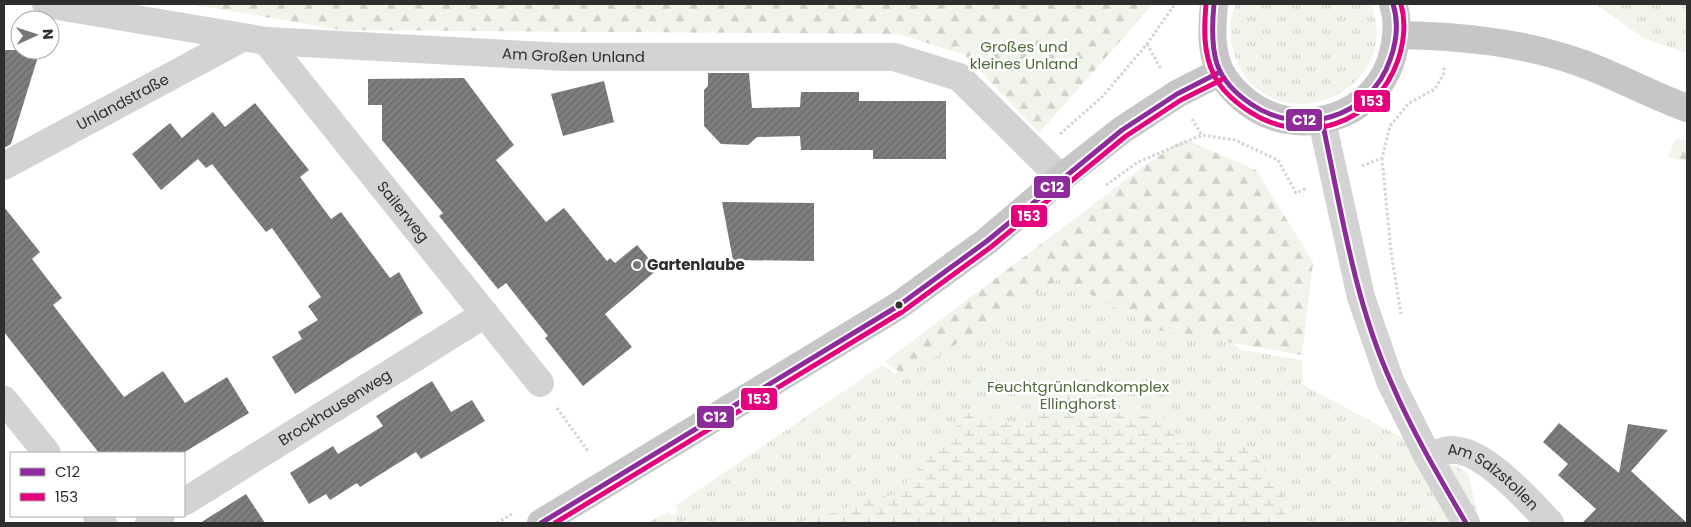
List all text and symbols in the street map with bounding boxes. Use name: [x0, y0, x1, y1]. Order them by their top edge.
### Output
north arrow: [10, 10, 60, 60]
text: N: [38, 29, 58, 40]
park label: Großes und kleines Unland: [970, 36, 1078, 74]
street label: Am Großen Unland: [502, 43, 645, 67]
street label: Unlandstraße: [73, 68, 173, 135]
line badge: 153: [1353, 89, 1391, 113]
text: 153: [1361, 91, 1383, 111]
line badge: C12: [1285, 108, 1323, 132]
text: C12: [1292, 110, 1316, 130]
line badge: C12: [1033, 175, 1071, 199]
street label: Sailerweg: [372, 177, 434, 247]
text: C12: [1040, 177, 1064, 197]
line badge: 153: [1010, 204, 1048, 228]
text: 153: [1018, 206, 1040, 226]
place label: Gartenlaube: [647, 254, 745, 275]
marker: Gartenlaube: [631, 259, 643, 271]
unlabelled marker: [894, 300, 904, 310]
street label: Brockhausenweg: [274, 364, 395, 450]
park label: Feuchtgrünlandkomplex Ellinghorst: [987, 376, 1169, 414]
line badge: 153: [740, 387, 778, 411]
text: 153: [748, 389, 770, 409]
line badge: C12: [696, 405, 735, 429]
text: C12: [703, 407, 727, 427]
street label: Am Salzstollen: [1448, 439, 1544, 515]
legend: [10, 452, 185, 517]
text: C12: [55, 461, 80, 482]
text: 153: [55, 486, 78, 507]

